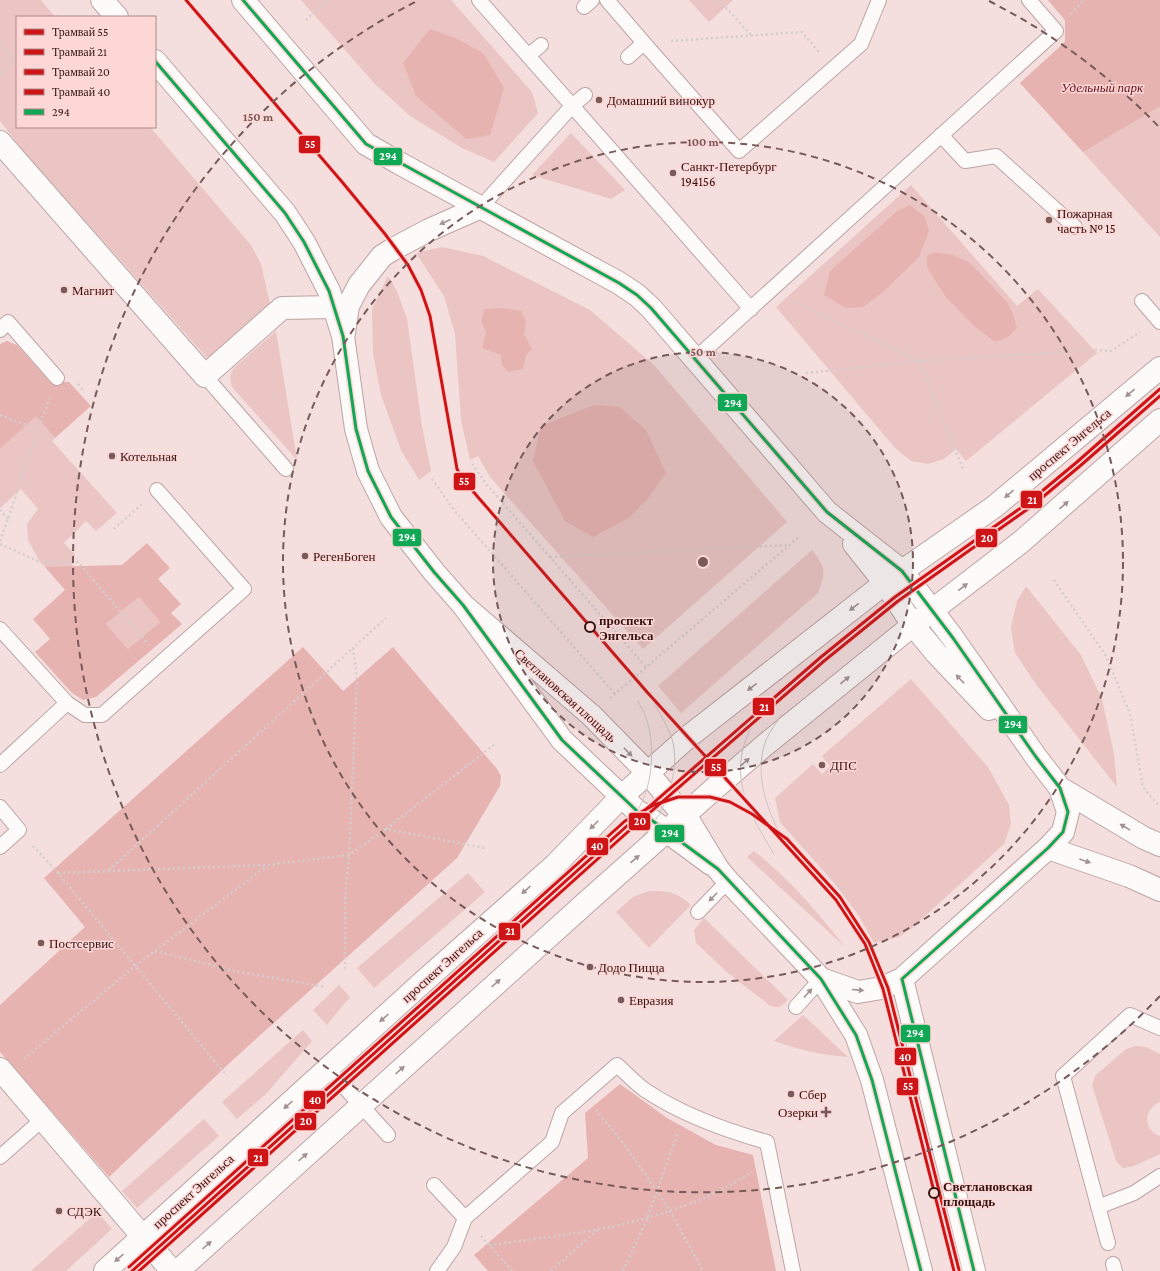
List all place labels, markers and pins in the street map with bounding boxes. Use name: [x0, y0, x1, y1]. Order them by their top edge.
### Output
place label: Домашний винокур: [607, 93, 715, 108]
marker: Домашний винокур: [594, 95, 604, 105]
place label: Санкт-Петербург 194156: [681, 159, 777, 189]
marker: Санкт-Петербург 194156: [668, 168, 678, 178]
place label: Пожарная часть № 15: [1057, 206, 1116, 236]
marker: Пожарная часть № 15: [1044, 215, 1054, 225]
place label: Магнит: [72, 283, 115, 298]
marker: Магнит: [59, 285, 69, 295]
place label: Котельная: [120, 449, 177, 464]
marker: Котельная: [107, 451, 117, 461]
place label: РегенБоген: [313, 549, 376, 564]
marker: РегенБоген: [300, 551, 310, 561]
centre of rings: [696, 555, 710, 569]
place label: проспект Энгельса: [599, 613, 654, 643]
marker: проспект Энгельса: [584, 621, 596, 633]
place label: ДПС: [830, 758, 857, 773]
marker: ДПС: [817, 760, 827, 770]
place label: Постсервис: [49, 936, 114, 951]
marker: Постсервис: [36, 938, 46, 948]
place label: Додо Пицца: [598, 960, 665, 975]
marker: Додо Пицца: [585, 962, 595, 972]
place label: Евразия: [629, 993, 673, 1008]
marker: Евразия: [616, 995, 626, 1005]
place label: Сбер: [799, 1087, 827, 1102]
marker: Сбер: [786, 1089, 796, 1099]
place label: Озерки: [778, 1105, 818, 1120]
marker: Озерки: [821, 1107, 831, 1117]
place label: Светлановская площадь: [943, 1179, 1032, 1209]
marker: Светлановская площадь: [928, 1187, 940, 1199]
place label: СДЭК: [67, 1204, 102, 1219]
marker: СДЭК: [54, 1206, 64, 1216]

